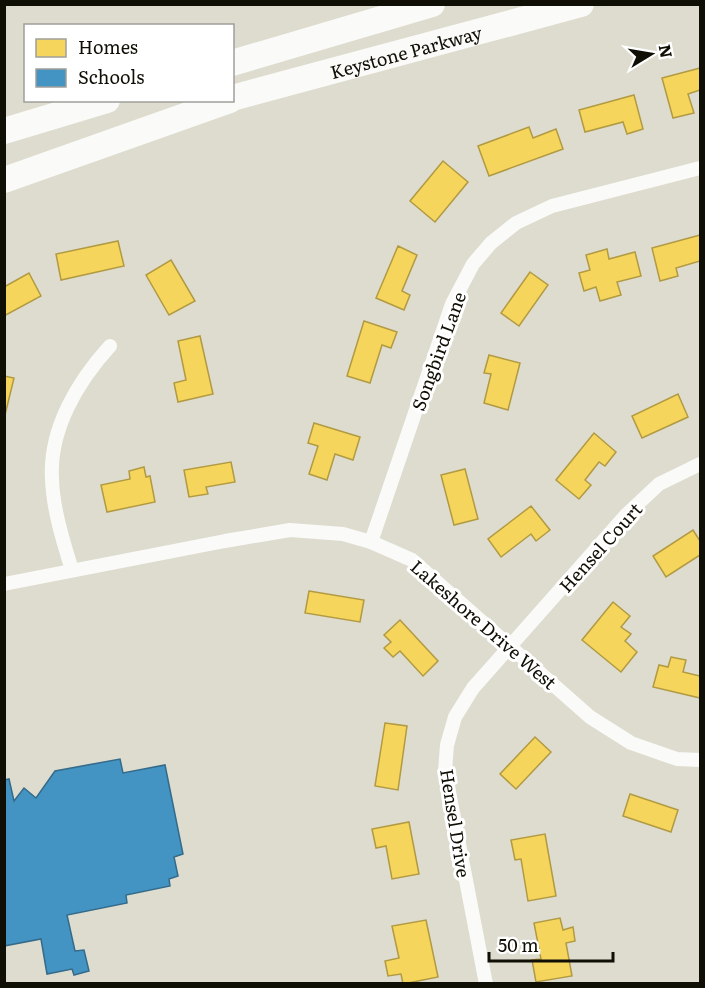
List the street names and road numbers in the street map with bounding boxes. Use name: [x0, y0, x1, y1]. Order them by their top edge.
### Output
street label: Keystone Parkway: [327, 18, 485, 85]
street label: Songbird Lane: [404, 288, 472, 414]
street label: Hensel Court: [552, 495, 648, 598]
street label: Lakeshore Drive West: [405, 553, 564, 696]
street label: Hensel Drive: [434, 767, 478, 879]

